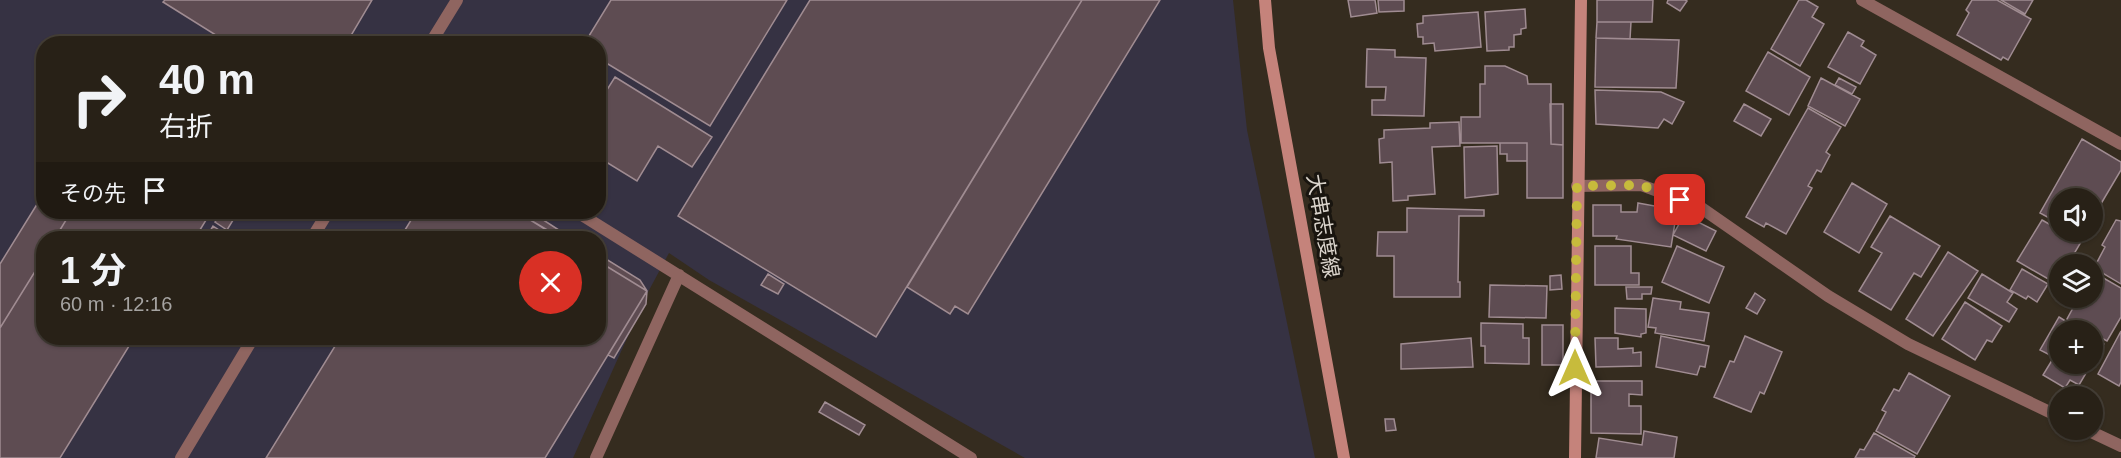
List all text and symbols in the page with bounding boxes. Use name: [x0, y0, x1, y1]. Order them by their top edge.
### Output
text: 40 m: [159, 56, 255, 103]
icon: right: [60, 60, 138, 138]
text: 右折: [159, 112, 213, 142]
street label: 大串志度線: [1303, 172, 1344, 280]
icon: arrive: [138, 174, 171, 207]
pin: [1654, 174, 1705, 225]
text: その先: [60, 181, 126, 206]
icon: arrive: [1663, 183, 1696, 216]
map controls: [2049, 188, 2103, 440]
button: sound: [2049, 188, 2103, 242]
text: 1 分: [60, 250, 126, 291]
button: close: [519, 251, 582, 314]
button: layers: [2049, 254, 2103, 308]
text: 60 m · 12:16: [60, 293, 172, 315]
button: +: [2049, 320, 2103, 374]
position arrow: [1543, 336, 1607, 400]
button: −: [2049, 386, 2103, 440]

